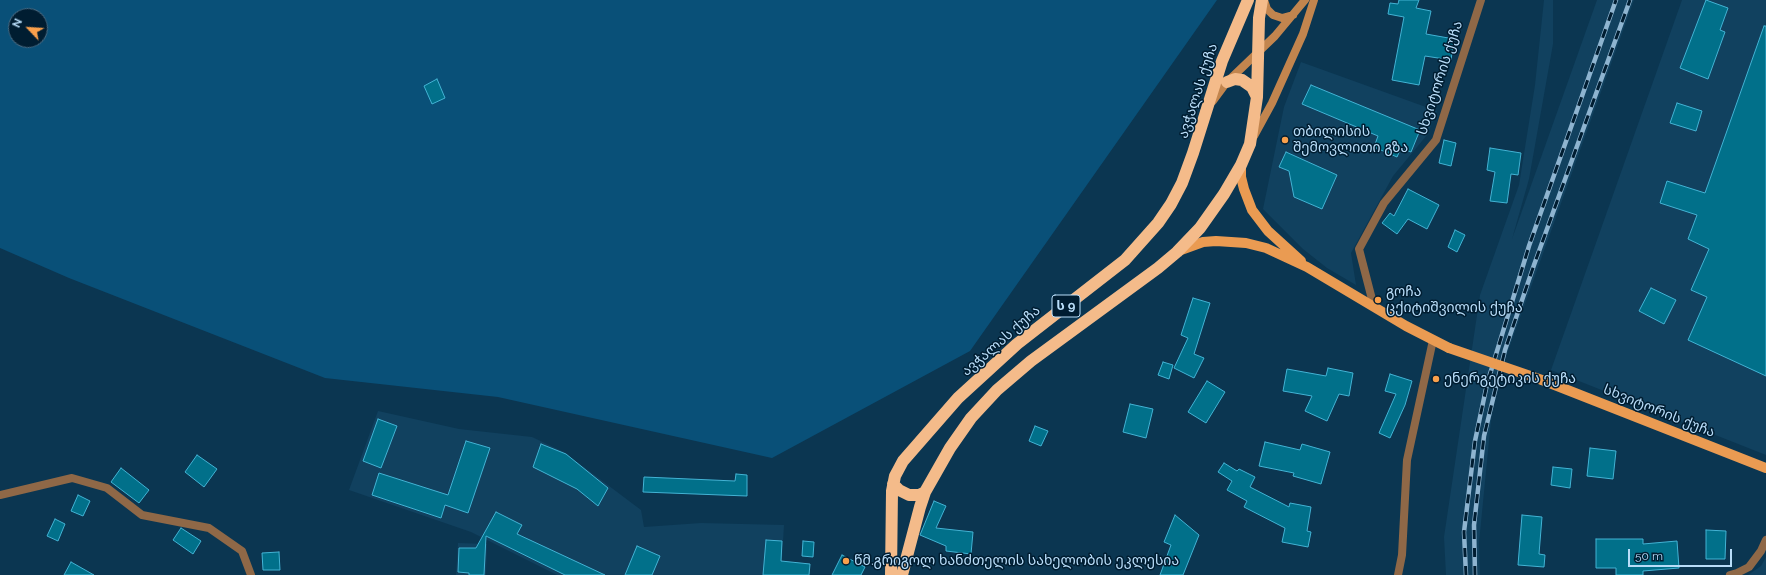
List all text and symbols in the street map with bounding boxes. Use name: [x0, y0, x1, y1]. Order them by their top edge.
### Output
north arrow: [8, 8, 48, 48]
text: N: [10, 17, 25, 30]
street label: სხვიტორის ქუჩა: [1414, 19, 1466, 137]
street label: ავჭალას ქუჩა: [1175, 41, 1221, 141]
place label: თბილისის შემოვლითი გზა: [1293, 124, 1408, 156]
marker: თბილისის შემოვლითი გზა: [1280, 135, 1290, 145]
place label: გოჩა ცქიტიშვილის ქუჩა: [1386, 284, 1523, 316]
road number: ს 9: [1052, 295, 1080, 317]
marker: გოჩა ცქიტიშვილის ქუჩა: [1373, 295, 1383, 305]
street label: ავჭალას ქუჩა: [958, 302, 1044, 380]
place label: ენერგეტიკის ქუჩა: [1444, 371, 1576, 387]
marker: ენერგეტიკის ქუჩა: [1431, 374, 1441, 384]
street label: სხვიტორის ქუჩა: [1601, 381, 1717, 441]
scale bar: [1630, 541, 1734, 567]
text: 50 m: [1635, 549, 1663, 563]
place label: წმ.გრიგოლ ხანძთელის სახელობის ეკლესია: [854, 553, 1179, 569]
marker: წმ.გრიგოლ ხანძთელის სახელობის ეკლესია: [841, 556, 851, 566]

